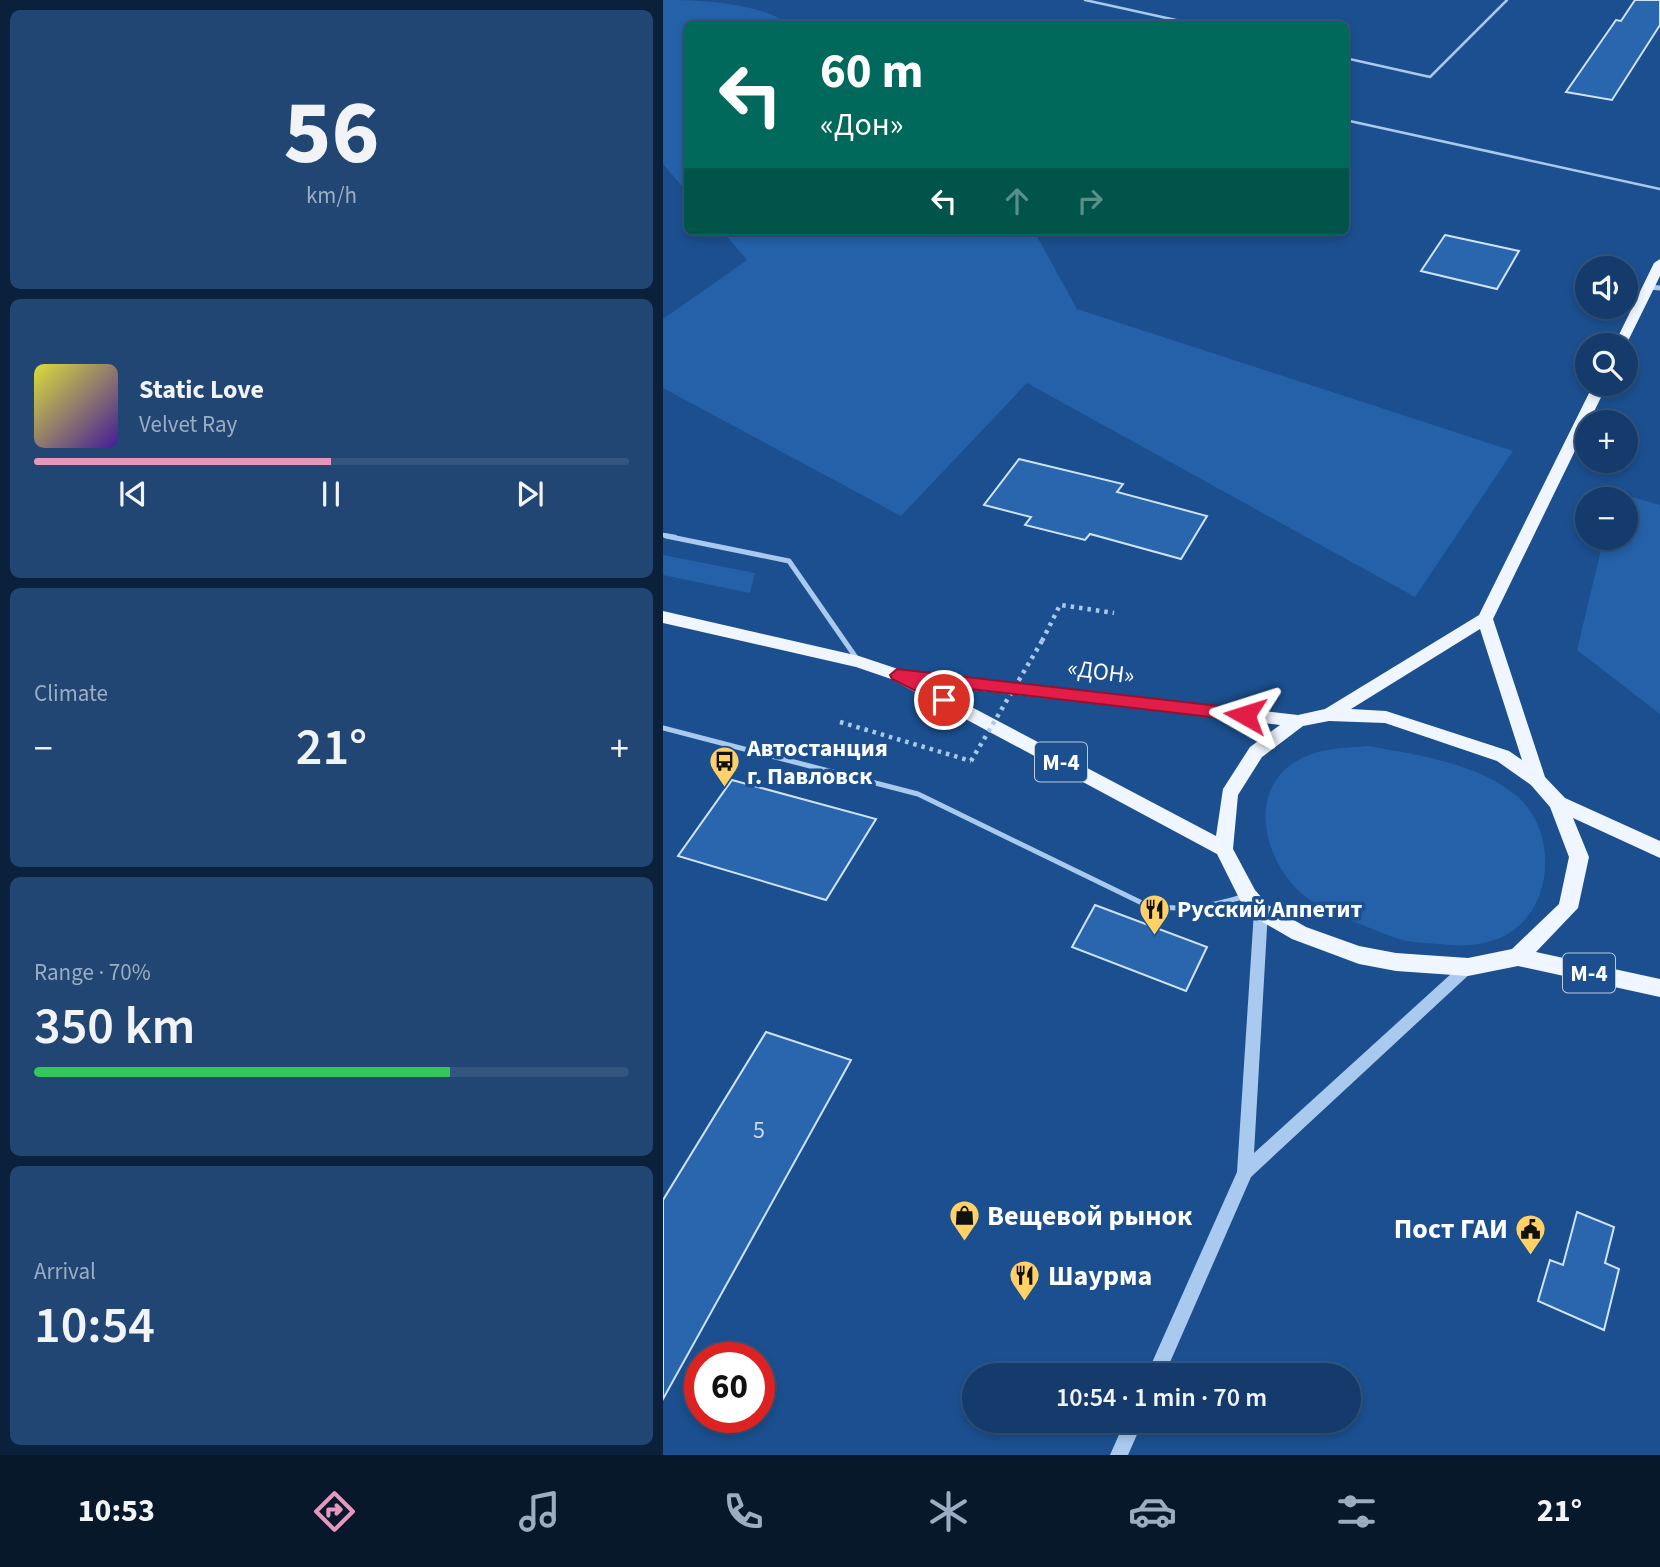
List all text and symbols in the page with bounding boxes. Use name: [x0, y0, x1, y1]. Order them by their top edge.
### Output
text: 60 m: [820, 37, 924, 107]
icon: left: [705, 49, 796, 140]
text: 56: [283, 69, 380, 198]
text: «Дон»: [820, 102, 903, 148]
text: km/h: [306, 179, 357, 212]
icon: left: [925, 182, 963, 220]
icon: ahead: [998, 182, 1036, 220]
icon: right: [1071, 182, 1109, 220]
map controls: [1575, 256, 1638, 550]
button: sound: [1575, 256, 1638, 319]
button: search: [1575, 333, 1638, 396]
text: Static Love: [139, 371, 264, 408]
text: Velvet Ray: [139, 408, 237, 441]
button: +: [1575, 410, 1638, 473]
icon: previous: [114, 475, 152, 513]
icon: pause: [312, 475, 350, 513]
icon: next: [511, 475, 549, 513]
button: −: [1575, 487, 1638, 550]
street label: «ДОН»: [1065, 651, 1137, 693]
pin: [914, 670, 974, 730]
text: Climate: [34, 677, 108, 710]
position arrow: [1208, 678, 1282, 752]
icon: arrive: [925, 681, 963, 719]
text: 21°: [296, 711, 367, 785]
text: −: [34, 722, 53, 776]
text: +: [610, 722, 629, 776]
place label: Автостанция г. Павловск: [746, 731, 888, 794]
road number: М-4: [1035, 742, 1087, 782]
bus stop icon: Автостанция г. Павловск: [707, 745, 741, 789]
restaurant icon: Русский Аппетит: [1137, 892, 1171, 936]
place label: Русский Аппетит: [1177, 892, 1363, 927]
road number: М-4: [1563, 954, 1615, 992]
text: Range · 70%: [34, 956, 151, 989]
text: 350 km: [34, 990, 195, 1064]
house number: 5: [753, 1113, 765, 1148]
place label: Вещевой рынок: [987, 1196, 1193, 1236]
shop icon: Вещевой рынок: [947, 1199, 981, 1243]
place label: Пост ГАИ: [1394, 1209, 1508, 1249]
public building icon: Пост ГАИ: [1514, 1212, 1548, 1256]
text: Arrival: [34, 1255, 96, 1288]
place label: Шаурма: [1048, 1256, 1152, 1296]
restaurant icon: Шаурма: [1008, 1259, 1042, 1303]
text: 10:54: [34, 1289, 155, 1363]
speed limit sign: 60: [684, 1342, 775, 1433]
text: 10:54 · 1 min · 70 m: [1056, 1379, 1267, 1416]
icon: directions: [310, 1487, 359, 1536]
icon: music: [515, 1487, 564, 1536]
icon: phone: [719, 1487, 768, 1536]
icon: climate: [924, 1487, 973, 1536]
icon: car: [1128, 1487, 1177, 1536]
icon: filters: [1332, 1487, 1381, 1536]
text: 10:53: [78, 1488, 155, 1534]
text: 21°: [1537, 1488, 1582, 1534]

